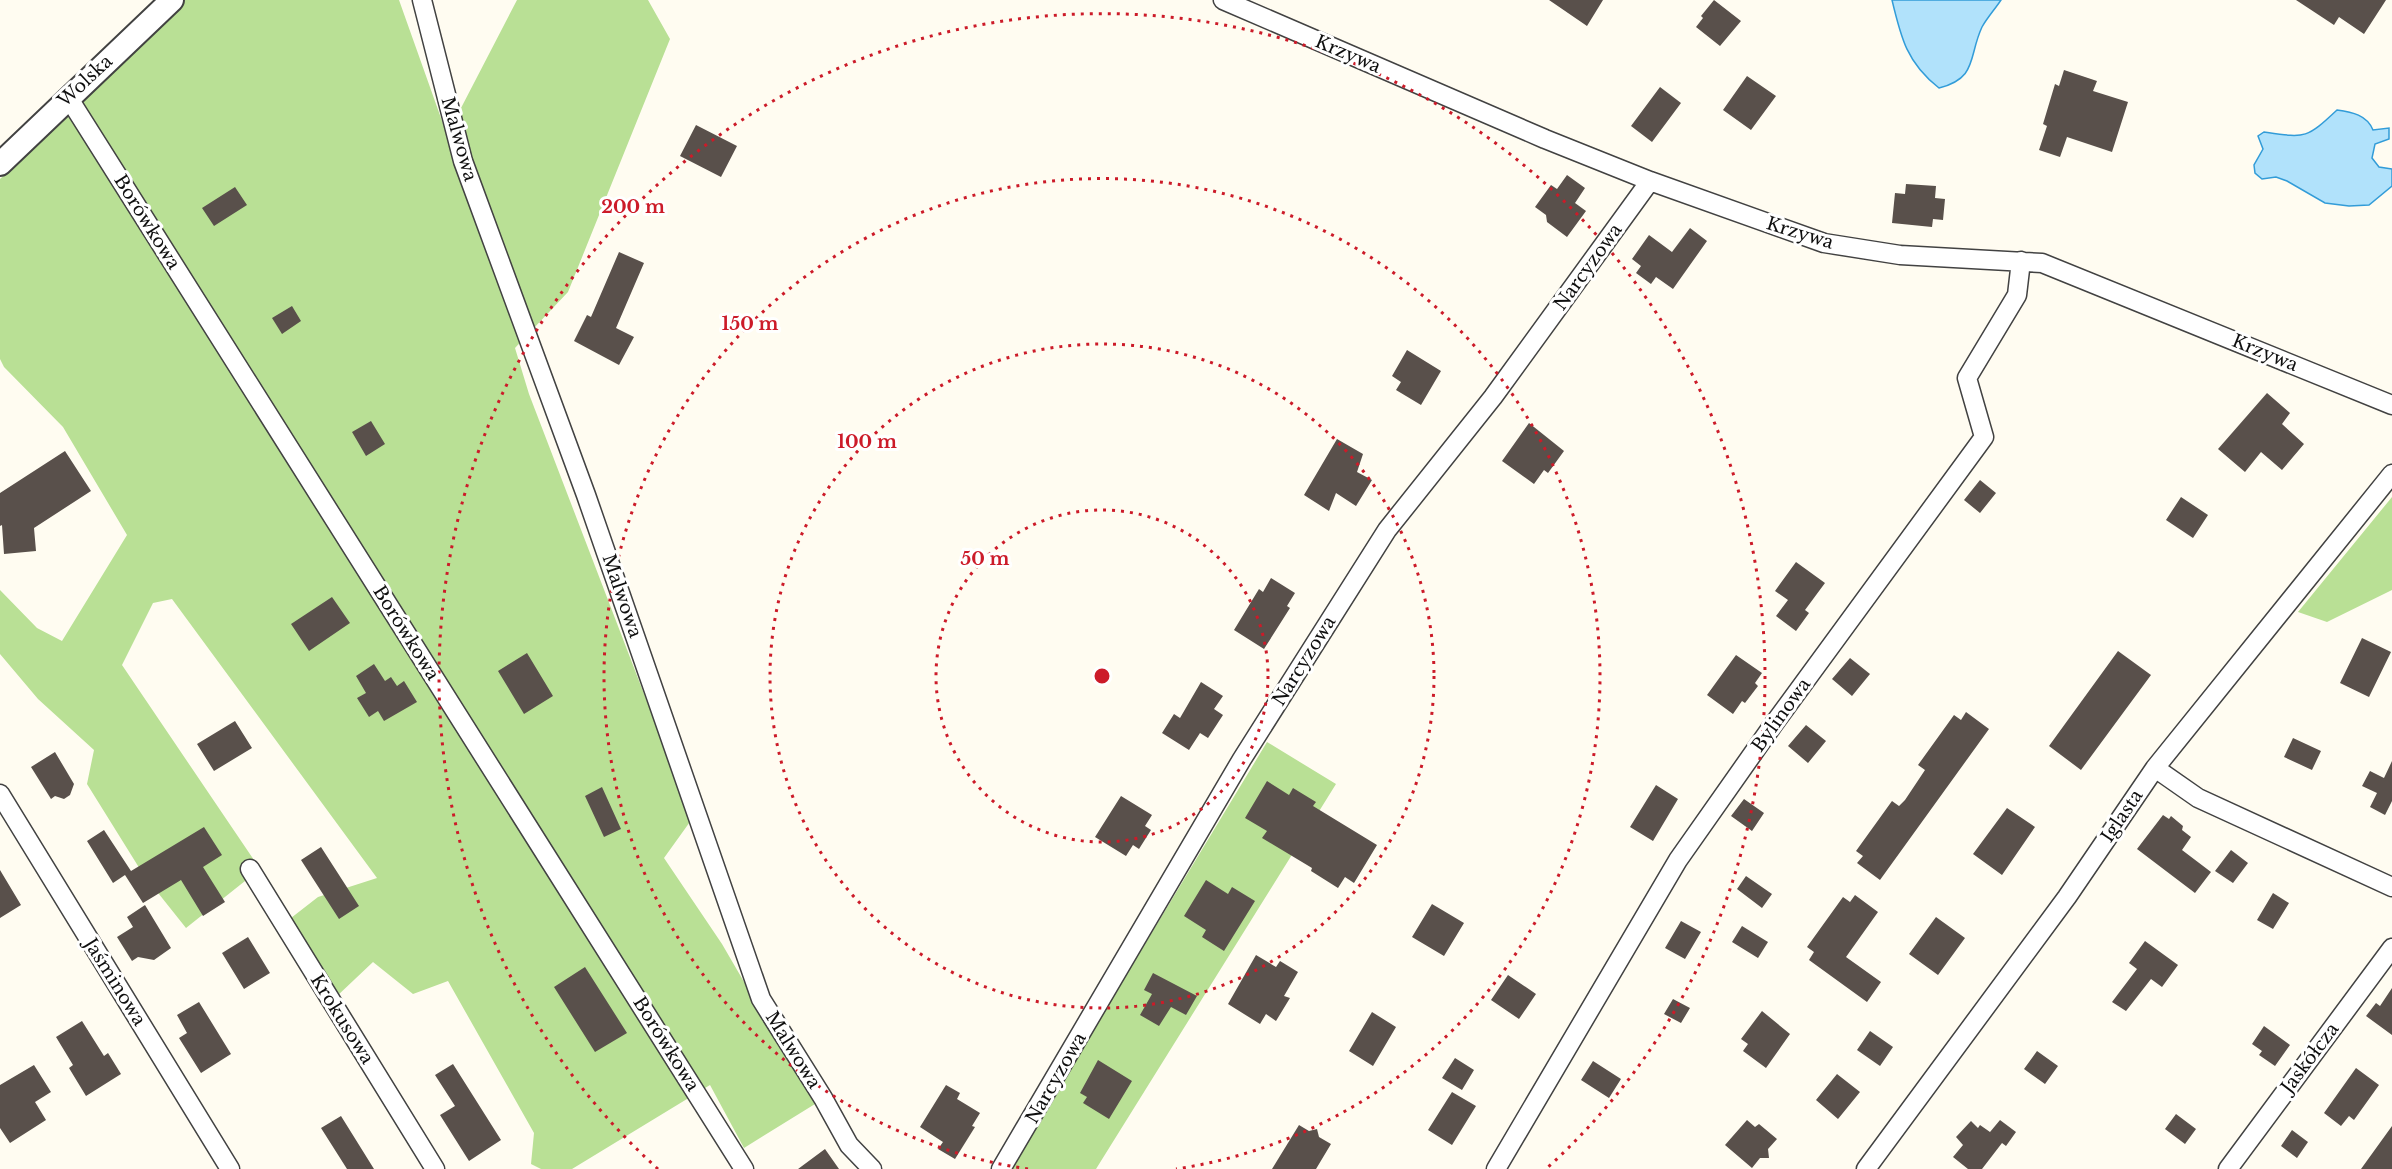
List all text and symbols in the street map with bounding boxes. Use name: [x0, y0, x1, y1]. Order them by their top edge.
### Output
street label: Krzywa: [1312, 30, 1384, 78]
street label: Wolska: [52, 50, 117, 112]
street label: Malwowa: [436, 94, 482, 184]
street label: Borówkowa: [109, 171, 185, 273]
text: 200 m: [601, 196, 665, 218]
street label: Krzywa: [1764, 212, 1836, 254]
street label: Narcyzowa: [1549, 219, 1627, 315]
text: 150 m: [722, 313, 779, 335]
street label: Krzywa: [2229, 330, 2301, 376]
text: 100 m: [837, 431, 897, 453]
text: 50 m: [961, 548, 1010, 570]
street label: Malwowa: [597, 551, 647, 641]
street label: Borówkowa: [368, 582, 444, 684]
street label: Narcyzowa: [1268, 612, 1340, 710]
centre of rings: [1092, 666, 1112, 686]
street label: Bylinowa: [1747, 674, 1815, 756]
street label: Iglasta: [2096, 786, 2148, 846]
street label: Jaśminowa: [78, 932, 151, 1030]
street label: Krokusowa: [306, 970, 378, 1068]
street label: Borówkowa: [628, 993, 704, 1095]
street label: Malwowa: [761, 1007, 825, 1093]
street label: Jaskółcza: [2275, 1018, 2344, 1099]
street label: Narcyzowa: [1021, 1028, 1091, 1128]

